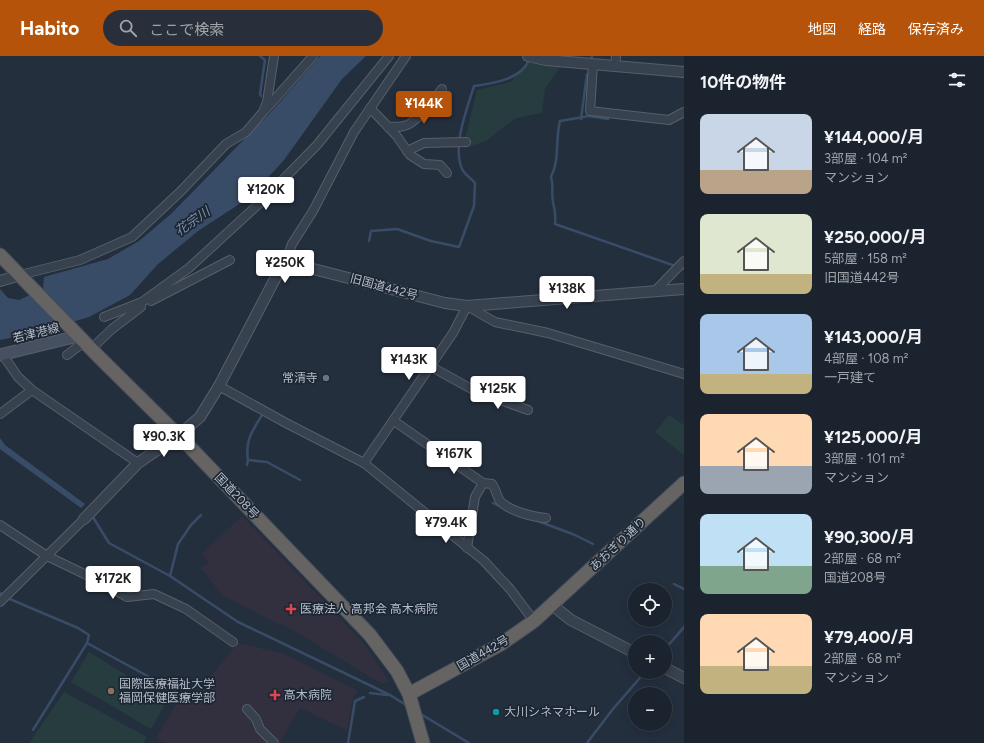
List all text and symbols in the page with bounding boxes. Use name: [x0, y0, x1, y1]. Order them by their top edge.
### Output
search box: [103, 10, 383, 46]
text: Habito: [20, 17, 79, 40]
icon: search: [117, 17, 139, 39]
text: ここで検索: [149, 21, 224, 39]
text: 地図: [808, 21, 836, 38]
text: 経路: [858, 21, 886, 38]
text: 保存済み: [908, 21, 964, 38]
icon: filters: [946, 69, 968, 91]
text: 10件の物件: [700, 72, 786, 92]
pin: ¥144K: [396, 91, 452, 125]
text: ¥144K: [405, 96, 443, 111]
text: ¥144,000/月: [824, 127, 925, 147]
icon: home: [732, 130, 780, 178]
text: 3部屋 · 104 m²: [824, 151, 908, 166]
text: マンション: [824, 170, 889, 185]
pin: ¥120K: [238, 177, 294, 211]
text: ¥120K: [247, 182, 285, 197]
water label: 花宗川: [172, 203, 214, 239]
text: ¥250,000/月: [824, 227, 927, 247]
icon: home: [732, 230, 780, 278]
pin: ¥250K: [257, 250, 313, 284]
text: 5部屋 · 158 m²: [824, 251, 907, 266]
text: ¥250K: [265, 255, 305, 270]
text: 旧国道442号: [824, 270, 899, 285]
street label: 旧国道442号: [349, 271, 419, 303]
pin: ¥138K: [539, 276, 595, 310]
text: ¥138K: [548, 281, 586, 296]
street label: 若津港線: [11, 320, 61, 346]
text: ¥143,000/月: [824, 327, 923, 347]
icon: home: [732, 330, 780, 378]
pin: ¥143K: [381, 347, 437, 381]
text: 4部屋 · 108 m²: [824, 351, 908, 366]
text: ¥143K: [390, 352, 428, 367]
text: 一戸建て: [824, 370, 876, 385]
place label: 常清寺: [282, 371, 318, 385]
marker: 常清寺: [321, 373, 331, 383]
pin: ¥125K: [470, 376, 526, 410]
text: ¥125K: [480, 381, 516, 396]
pin: ¥90.3K: [131, 424, 197, 458]
text: ¥125,000/月: [824, 427, 923, 447]
text: ¥90.3K: [143, 429, 185, 444]
icon: home: [732, 430, 780, 478]
pin: ¥167K: [426, 441, 482, 475]
text: ¥167K: [436, 446, 472, 461]
text: 3部屋 · 101 m²: [824, 451, 905, 466]
street label: 国道208号: [212, 470, 262, 522]
text: マンション: [824, 470, 889, 485]
pin: ¥79.4K: [413, 510, 479, 544]
street label: あおぎり通り: [587, 514, 649, 574]
text: ¥79.4K: [425, 515, 467, 530]
text: ¥90,300/月: [824, 527, 915, 547]
icon: home: [732, 530, 780, 578]
text: 2部屋 · 68 m²: [824, 551, 901, 566]
pin: ¥172K: [85, 566, 141, 600]
text: 国道208号: [824, 570, 887, 585]
text: ¥172K: [95, 571, 131, 586]
map controls: [628, 583, 672, 731]
button: locate: [628, 583, 672, 627]
place label: 医療法人 高邦会 高木病院: [300, 602, 438, 616]
marker: 医療法人 高邦会 高木病院: [285, 603, 297, 615]
text: ¥79,400/月: [824, 627, 915, 647]
icon: home: [732, 630, 780, 678]
street label: 国道442号: [455, 633, 511, 673]
button: +: [628, 635, 672, 679]
text: 2部屋 · 68 m²: [824, 651, 901, 666]
text: マンション: [824, 670, 889, 685]
place label: 国際医療福祉大学 福岡保健医療学部: [119, 677, 215, 705]
marker: 国際医療福祉大学 福岡保健医療学部: [106, 686, 116, 696]
button: −: [628, 687, 672, 731]
place label: 高木病院: [284, 688, 332, 702]
marker: 高木病院: [269, 689, 281, 701]
place label: 大川シネマホール: [504, 705, 600, 719]
marker: 大川シネマホール: [491, 707, 501, 717]

